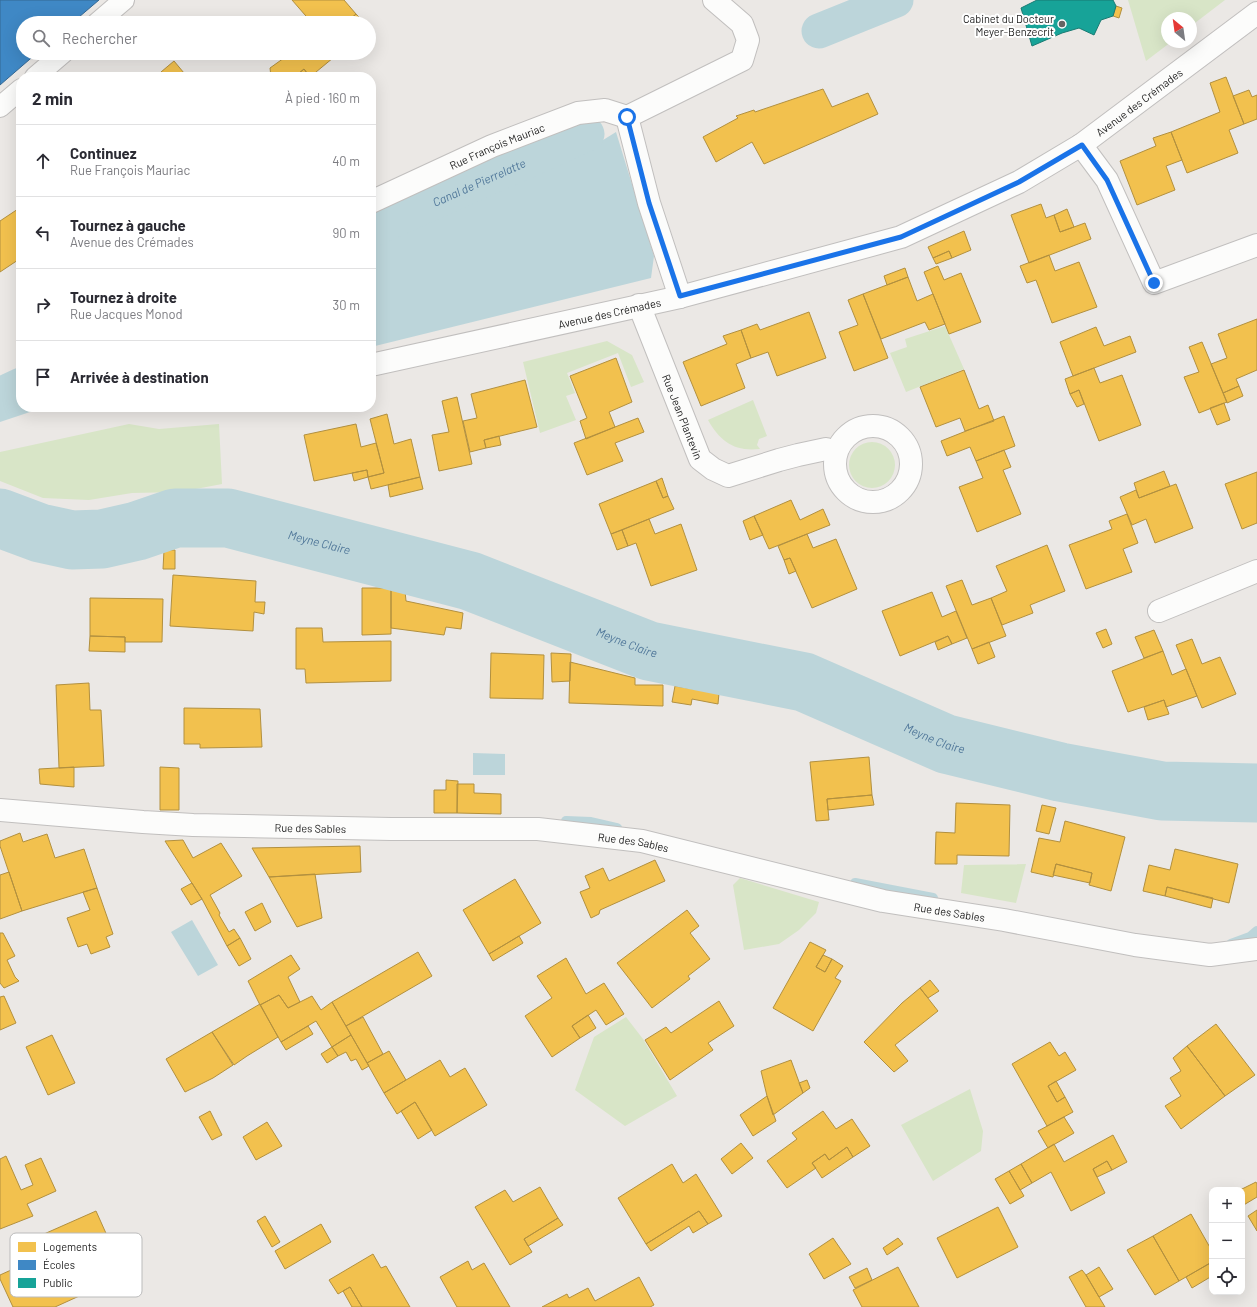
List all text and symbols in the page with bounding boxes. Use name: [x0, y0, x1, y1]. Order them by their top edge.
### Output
place label: Cabinet du Docteur Meyer-Benzecrit: [963, 12, 1054, 38]
north arrow: [1161, 12, 1197, 48]
search box: [16, 16, 376, 60]
marker: Cabinet du Docteur Meyer-Benzecrit: [1057, 19, 1067, 29]
icon: search: [30, 27, 52, 49]
text: Rechercher: [62, 29, 138, 47]
street label: Avenue des Crémades: [1093, 65, 1185, 138]
text: 2 min: [32, 88, 73, 108]
text: À pied · 160 m: [285, 90, 360, 106]
route start: [618, 108, 636, 126]
street label: Rue François Mauriac: [447, 120, 547, 171]
text: Continuez: [70, 144, 137, 162]
icon: ahead: [32, 150, 54, 172]
text: 40 m: [332, 153, 360, 169]
water label: Canal de Pierrelatte: [430, 155, 527, 209]
text: Rue François Mauriac: [70, 162, 190, 178]
text: Tournez à gauche: [70, 216, 186, 234]
icon: left: [32, 222, 54, 244]
text: 90 m: [333, 225, 360, 241]
text: Avenue des Crémades: [70, 234, 194, 250]
route end: [1145, 274, 1163, 292]
text: Tournez à droite: [70, 288, 177, 306]
icon: right: [32, 294, 54, 316]
street label: Avenue des Crémades: [557, 295, 662, 330]
text: 30 m: [333, 297, 360, 313]
text: Rue Jacques Monod: [70, 306, 183, 322]
icon: arrive: [32, 366, 54, 388]
text: Arrivée à destination: [70, 368, 209, 386]
street label: Rue Jean Plantevin: [660, 372, 706, 461]
water label: Meyne Claire: [287, 527, 352, 557]
water label: Meyne Claire: [594, 624, 658, 659]
water label: Meyne Claire: [902, 720, 966, 755]
street label: Rue des Sables: [274, 820, 346, 835]
street label: Rue des Sables: [597, 829, 670, 854]
street label: Rue des Sables: [913, 899, 986, 923]
map controls: [1209, 1187, 1245, 1295]
button: +: [1209, 1187, 1245, 1223]
button: −: [1209, 1223, 1245, 1259]
legend: [10, 1233, 142, 1297]
text: Logements: [43, 1240, 97, 1253]
text: Écoles: [43, 1258, 75, 1271]
button: locate: [1209, 1259, 1245, 1295]
text: Public: [43, 1276, 73, 1289]

